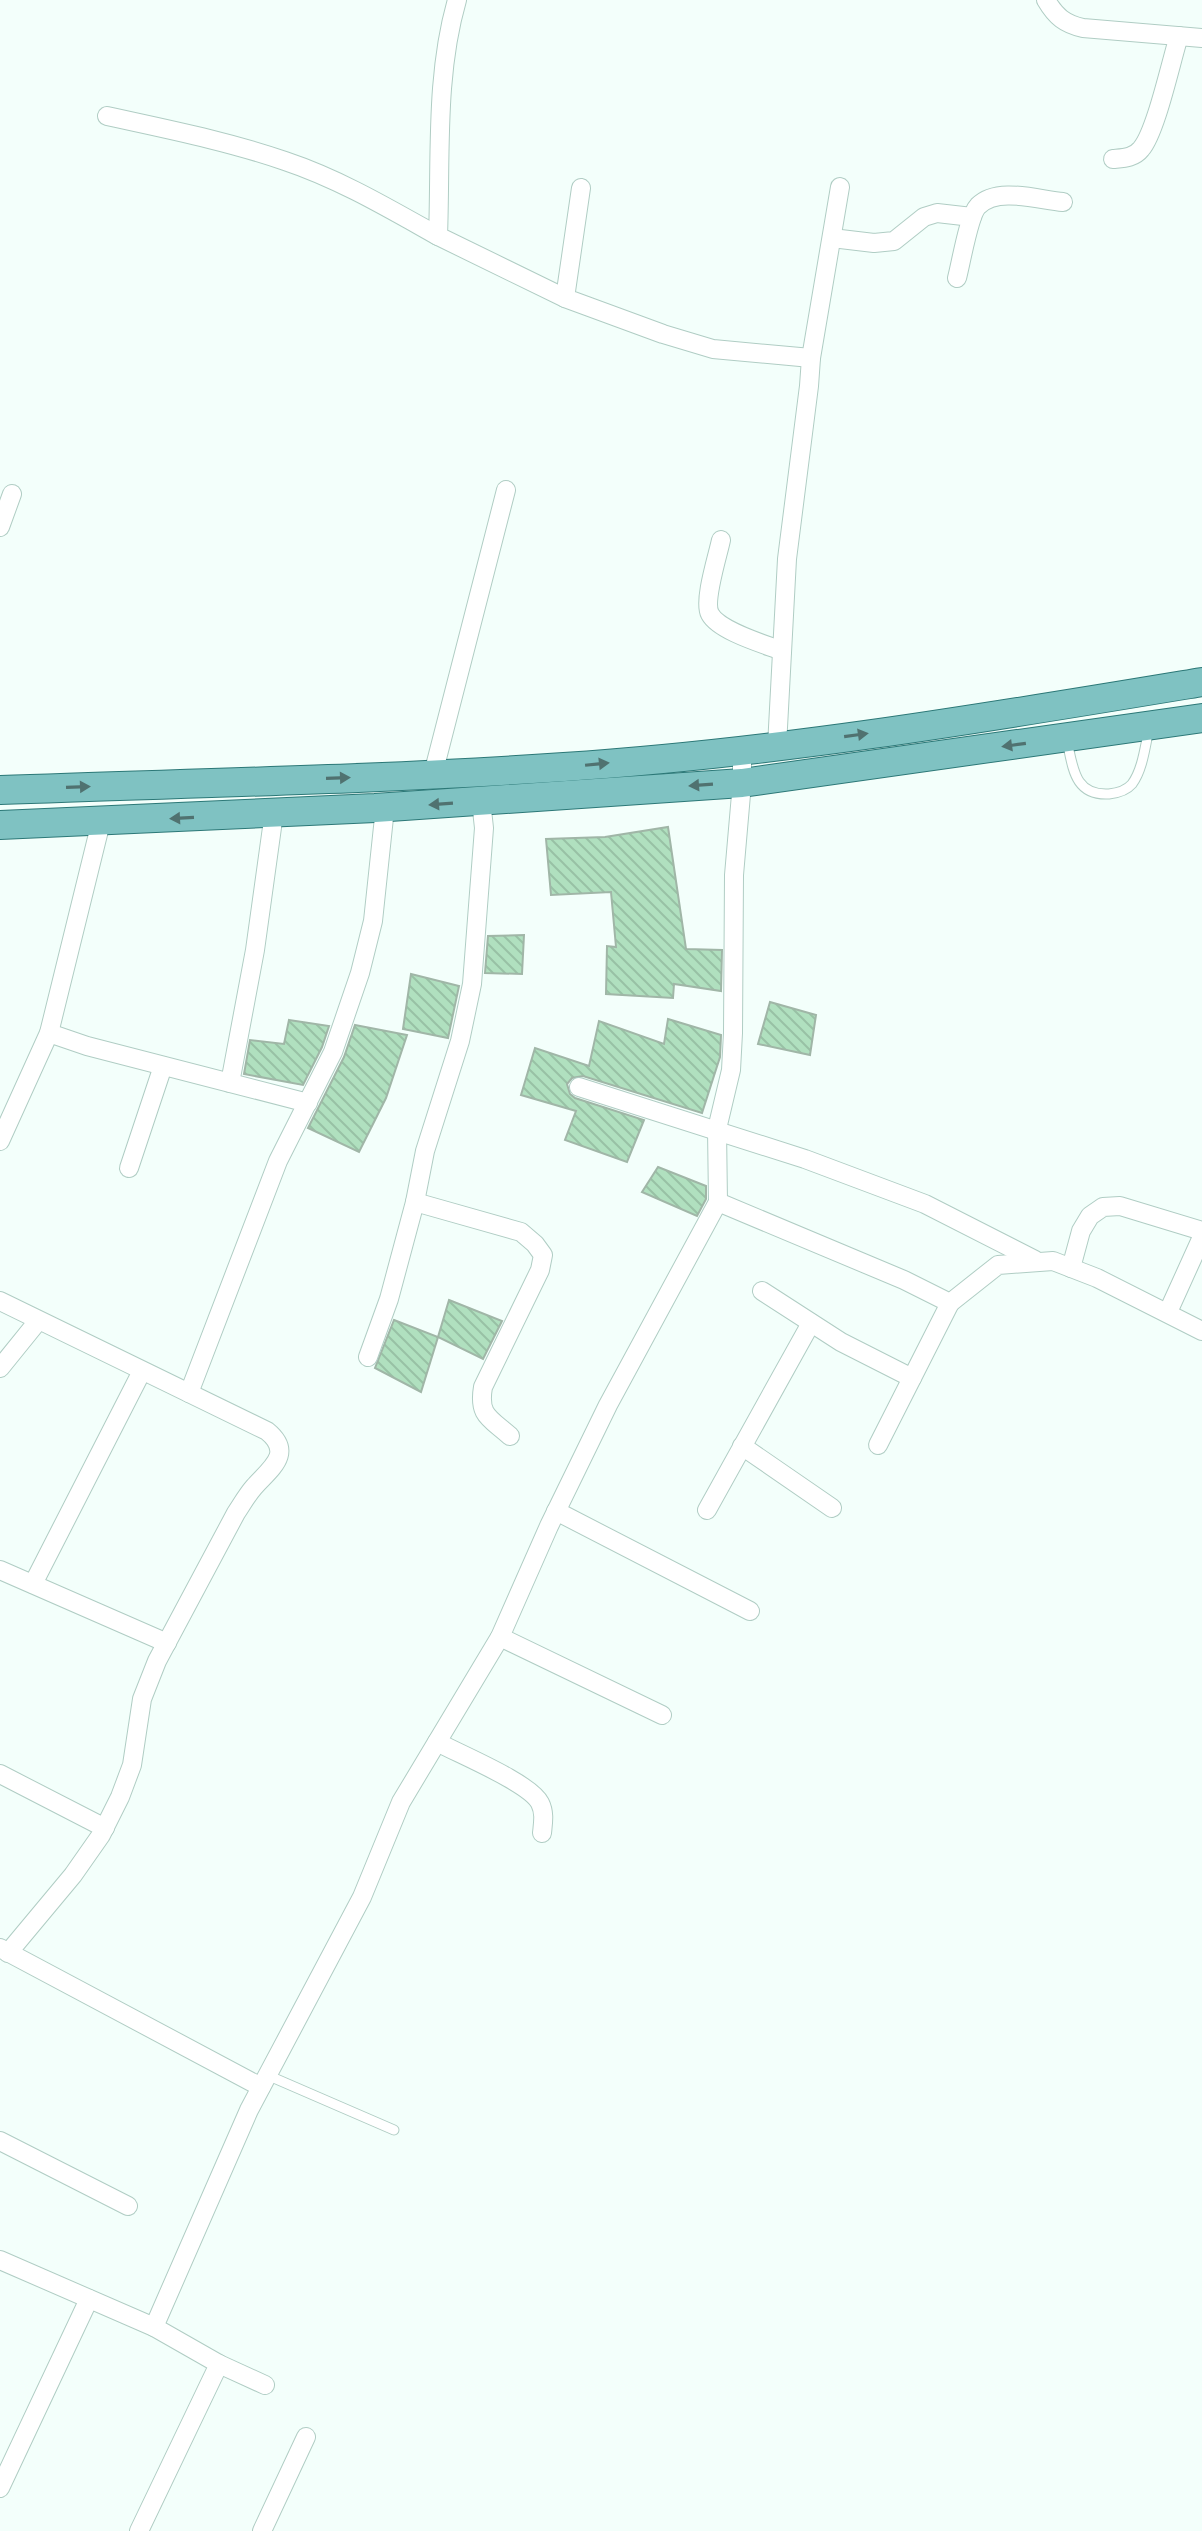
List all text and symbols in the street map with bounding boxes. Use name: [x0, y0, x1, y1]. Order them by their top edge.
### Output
one-way arrow: [844, 728, 869, 741]
one-way arrow: [1001, 739, 1026, 752]
one-way arrow: [585, 758, 610, 771]
one-way arrow: [326, 772, 351, 785]
one-way arrow: [688, 779, 713, 792]
one-way arrow: [66, 781, 91, 794]
one-way arrow: [428, 798, 453, 811]
one-way arrow: [169, 811, 194, 824]

